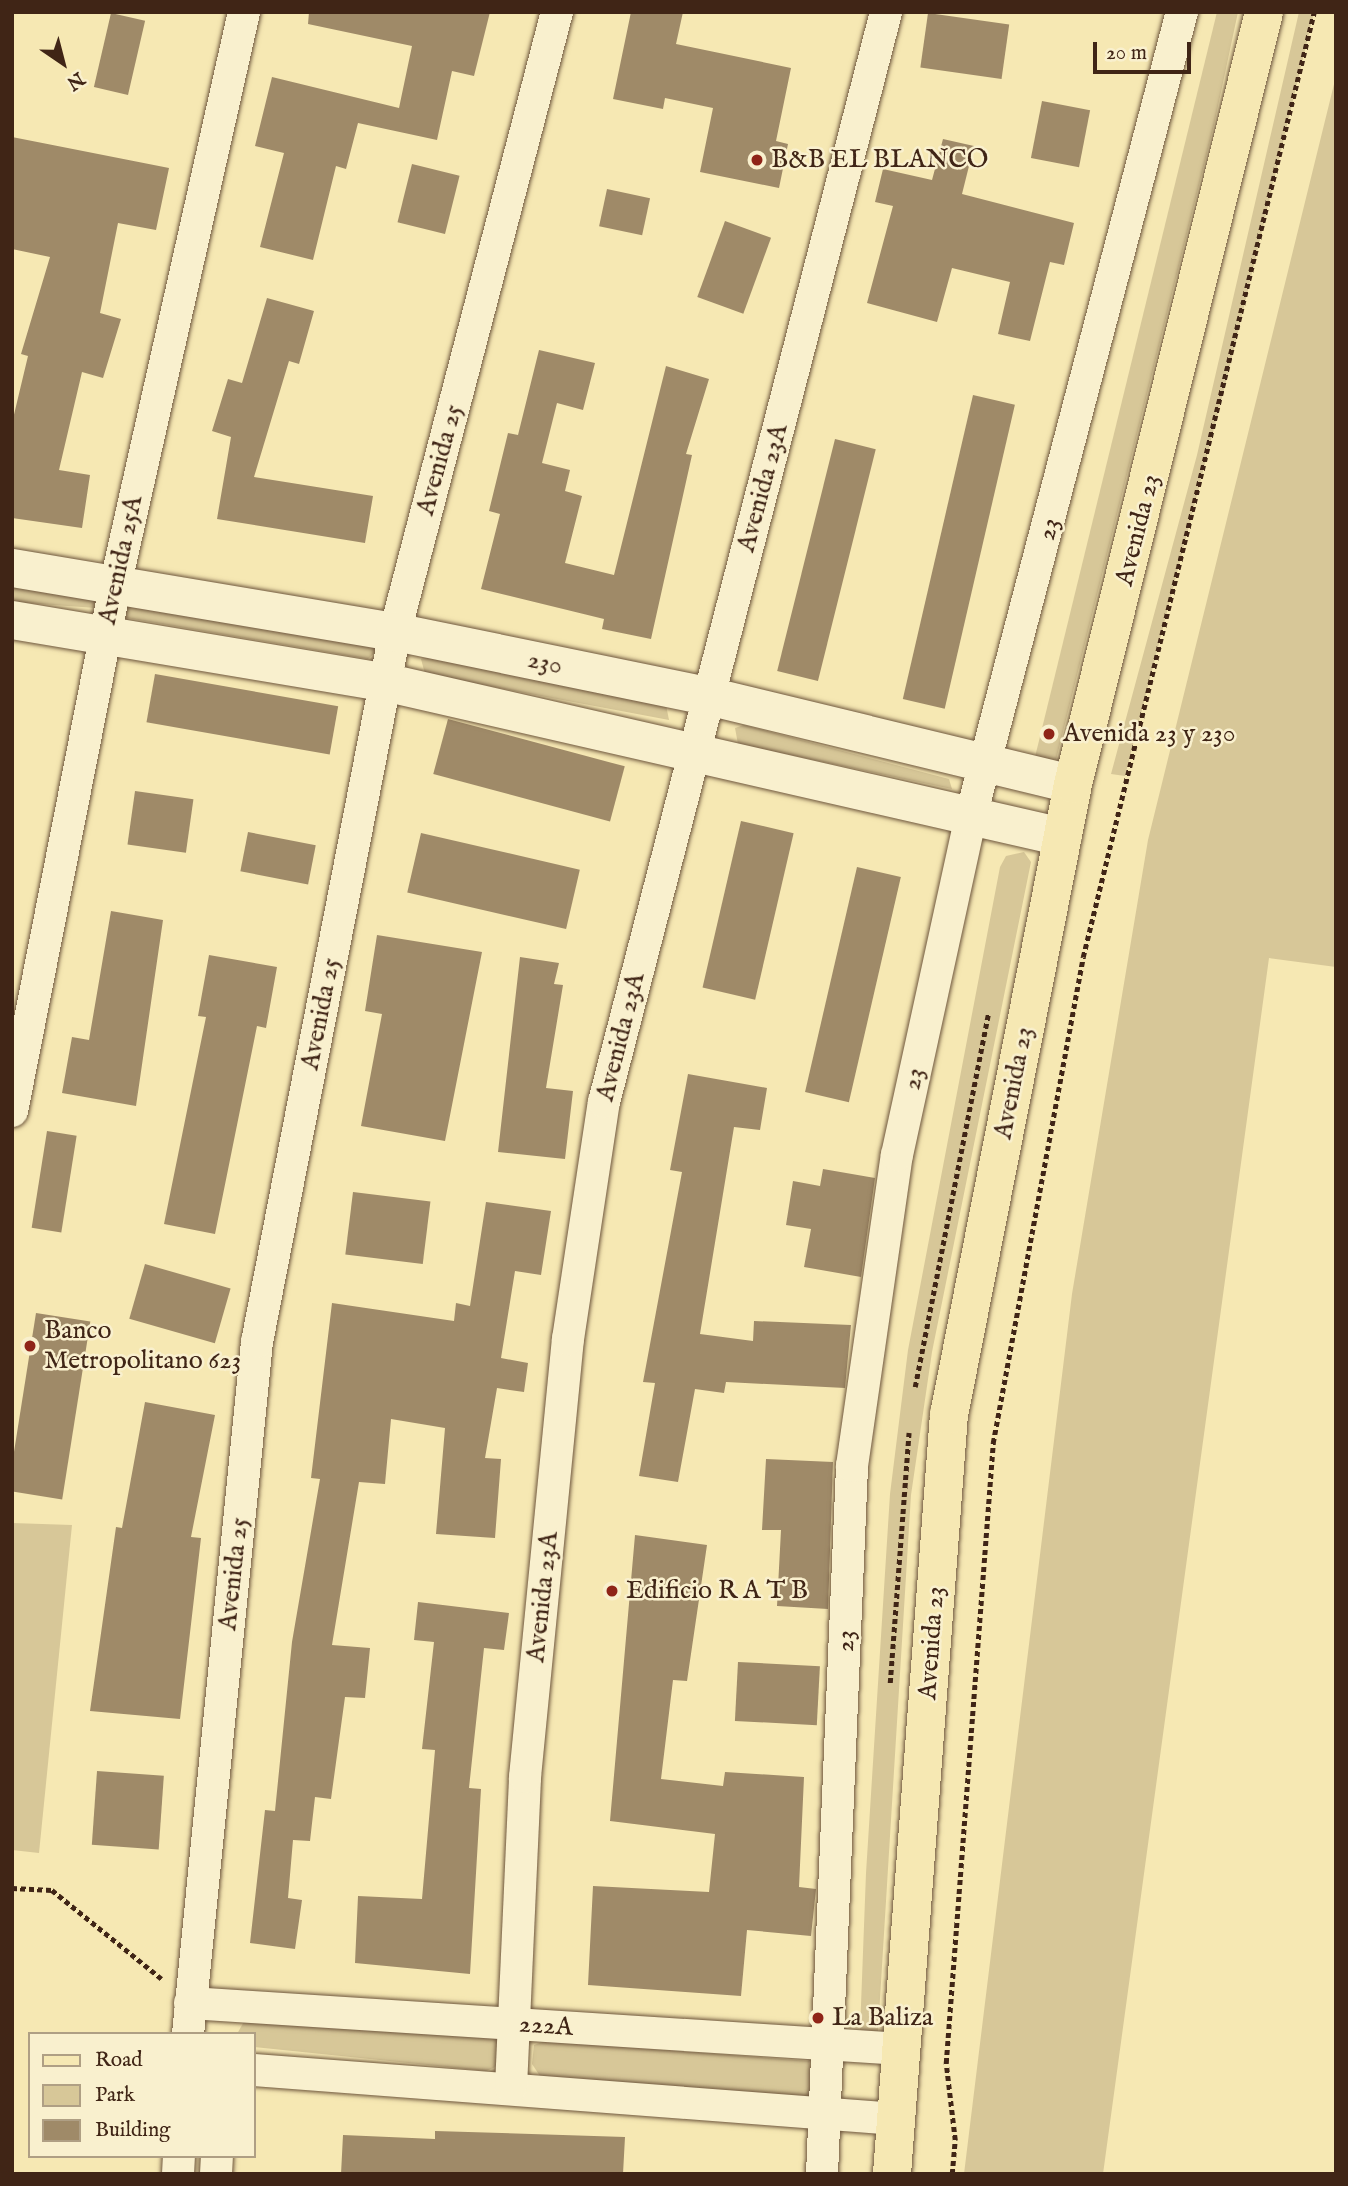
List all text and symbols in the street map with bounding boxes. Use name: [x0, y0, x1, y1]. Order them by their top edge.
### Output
north arrow: [28, 28, 98, 98]
scale bar: [1096, 28, 1194, 72]
text: 20 m: [1106, 40, 1147, 67]
text: N: [61, 66, 89, 95]
place label: B&B EL BLANCO: [771, 144, 988, 176]
marker: B&B EL BLANCO: [749, 152, 765, 168]
street label: Avenida 25: [410, 401, 470, 519]
street label: Avenida 23A: [731, 421, 795, 555]
street label: Avenida 23: [1109, 471, 1167, 589]
street label: Avenida 25A: [92, 493, 150, 627]
street label: 23: [1031, 514, 1067, 544]
street label: 230: [525, 644, 565, 682]
place label: Avenida 23 y 230: [1063, 718, 1236, 750]
marker: Avenida 23 y 230: [1041, 726, 1057, 742]
street label: Avenida 25: [295, 955, 347, 1073]
street label: Avenida 23A: [590, 970, 652, 1104]
street label: Avenida 23: [988, 1024, 1040, 1142]
street label: 23: [896, 1065, 932, 1093]
place label: Banco Metropolitano 623: [44, 1315, 241, 1376]
marker: Banco Metropolitano 623: [22, 1338, 38, 1354]
street label: Avenida 25: [213, 1516, 255, 1632]
street label: Avenida 23A: [521, 1530, 565, 1664]
place label: Edificio R A T B: [626, 1575, 808, 1607]
marker: Edificio R A T B: [604, 1583, 620, 1599]
street label: Avenida 23: [912, 1585, 952, 1701]
street label: 23: [830, 1630, 862, 1652]
place label: La Baliza: [832, 2002, 933, 2034]
street label: 222A: [518, 2009, 574, 2043]
marker: La Baliza: [810, 2010, 826, 2026]
legend: [28, 2032, 256, 2158]
text: Road: [95, 2047, 142, 2074]
text: Park: [95, 2082, 135, 2109]
text: Building: [95, 2117, 170, 2144]

